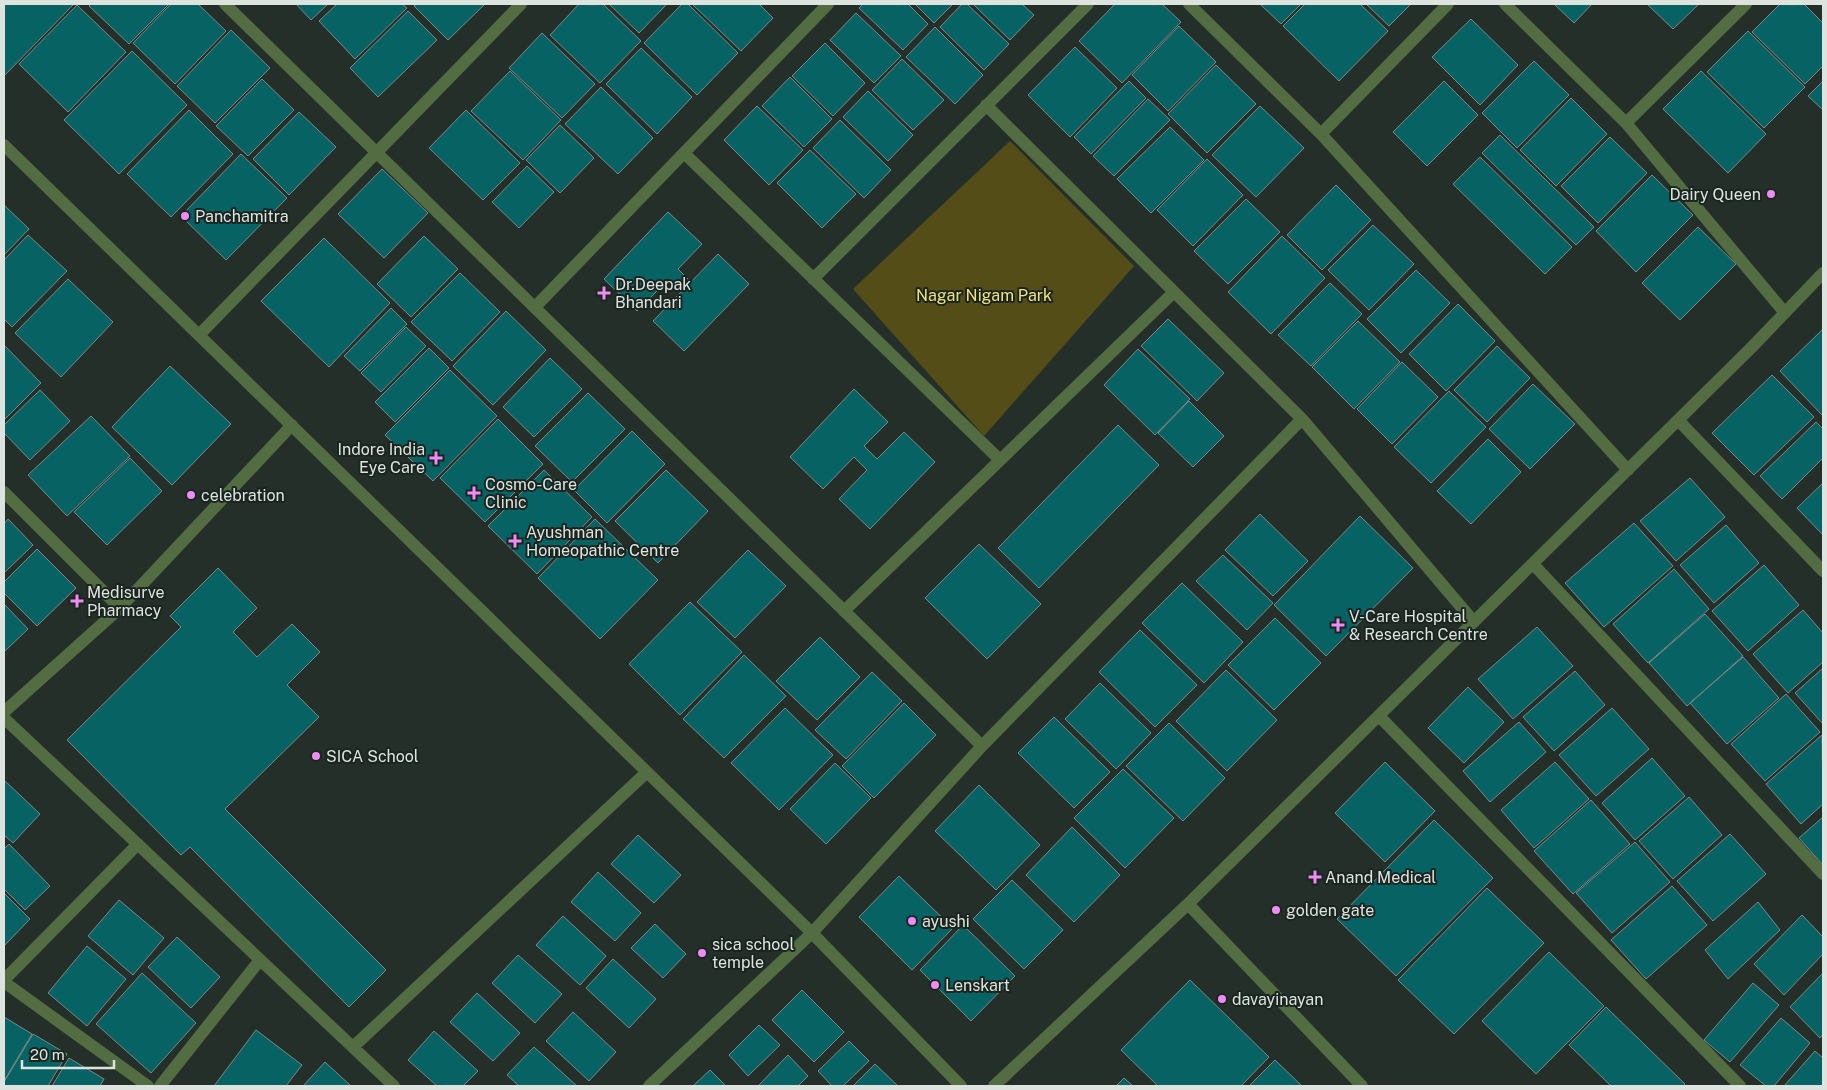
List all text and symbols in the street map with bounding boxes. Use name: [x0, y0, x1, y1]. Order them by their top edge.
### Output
place label: Dairy Queen: [1670, 185, 1761, 204]
marker: Dairy Queen: [1765, 188, 1777, 200]
place label: Panchamitra: [195, 207, 289, 226]
marker: Panchamitra: [179, 210, 191, 222]
place label: Dr.Deepak Bhandari: [615, 275, 691, 312]
marker: Dr.Deepak Bhandari: [597, 286, 611, 300]
park label: Nagar Nigam Park: [916, 286, 1052, 305]
place label: Indore India Eye Care: [337, 440, 425, 477]
marker: Indore India Eye Care: [429, 451, 443, 465]
place label: Cosmo-Care Clinic: [485, 475, 577, 512]
place label: celebration: [201, 486, 285, 505]
marker: Cosmo-Care Clinic: [467, 486, 481, 500]
marker: celebration: [185, 489, 197, 501]
place label: Ayushman Homeopathic Centre: [526, 523, 679, 560]
marker: Ayushman Homeopathic Centre: [508, 534, 522, 548]
place label: Medisurve Pharmacy: [87, 583, 165, 620]
marker: Medisurve Pharmacy: [71, 595, 83, 607]
place label: V-Care Hospital & Research Centre: [1349, 607, 1488, 644]
marker: V-Care Hospital & Research Centre: [1331, 618, 1345, 632]
place label: SICA School: [326, 747, 419, 766]
marker: SICA School: [310, 750, 322, 762]
place label: Anand Medical: [1325, 868, 1436, 887]
marker: Anand Medical: [1309, 871, 1321, 883]
place label: golden gate: [1286, 901, 1374, 920]
marker: golden gate: [1270, 904, 1282, 916]
place label: ayushi: [922, 912, 970, 931]
marker: ayushi: [906, 915, 918, 927]
place label: sica school temple: [712, 935, 794, 972]
marker: sica school temple: [696, 947, 708, 959]
place label: Lenskart: [945, 976, 1010, 995]
marker: Lenskart: [929, 979, 941, 991]
place label: davayinayan: [1232, 990, 1323, 1009]
marker: davayinayan: [1216, 993, 1228, 1005]
scale bar: [22, 1038, 115, 1070]
text: 20 m: [30, 1046, 65, 1063]

